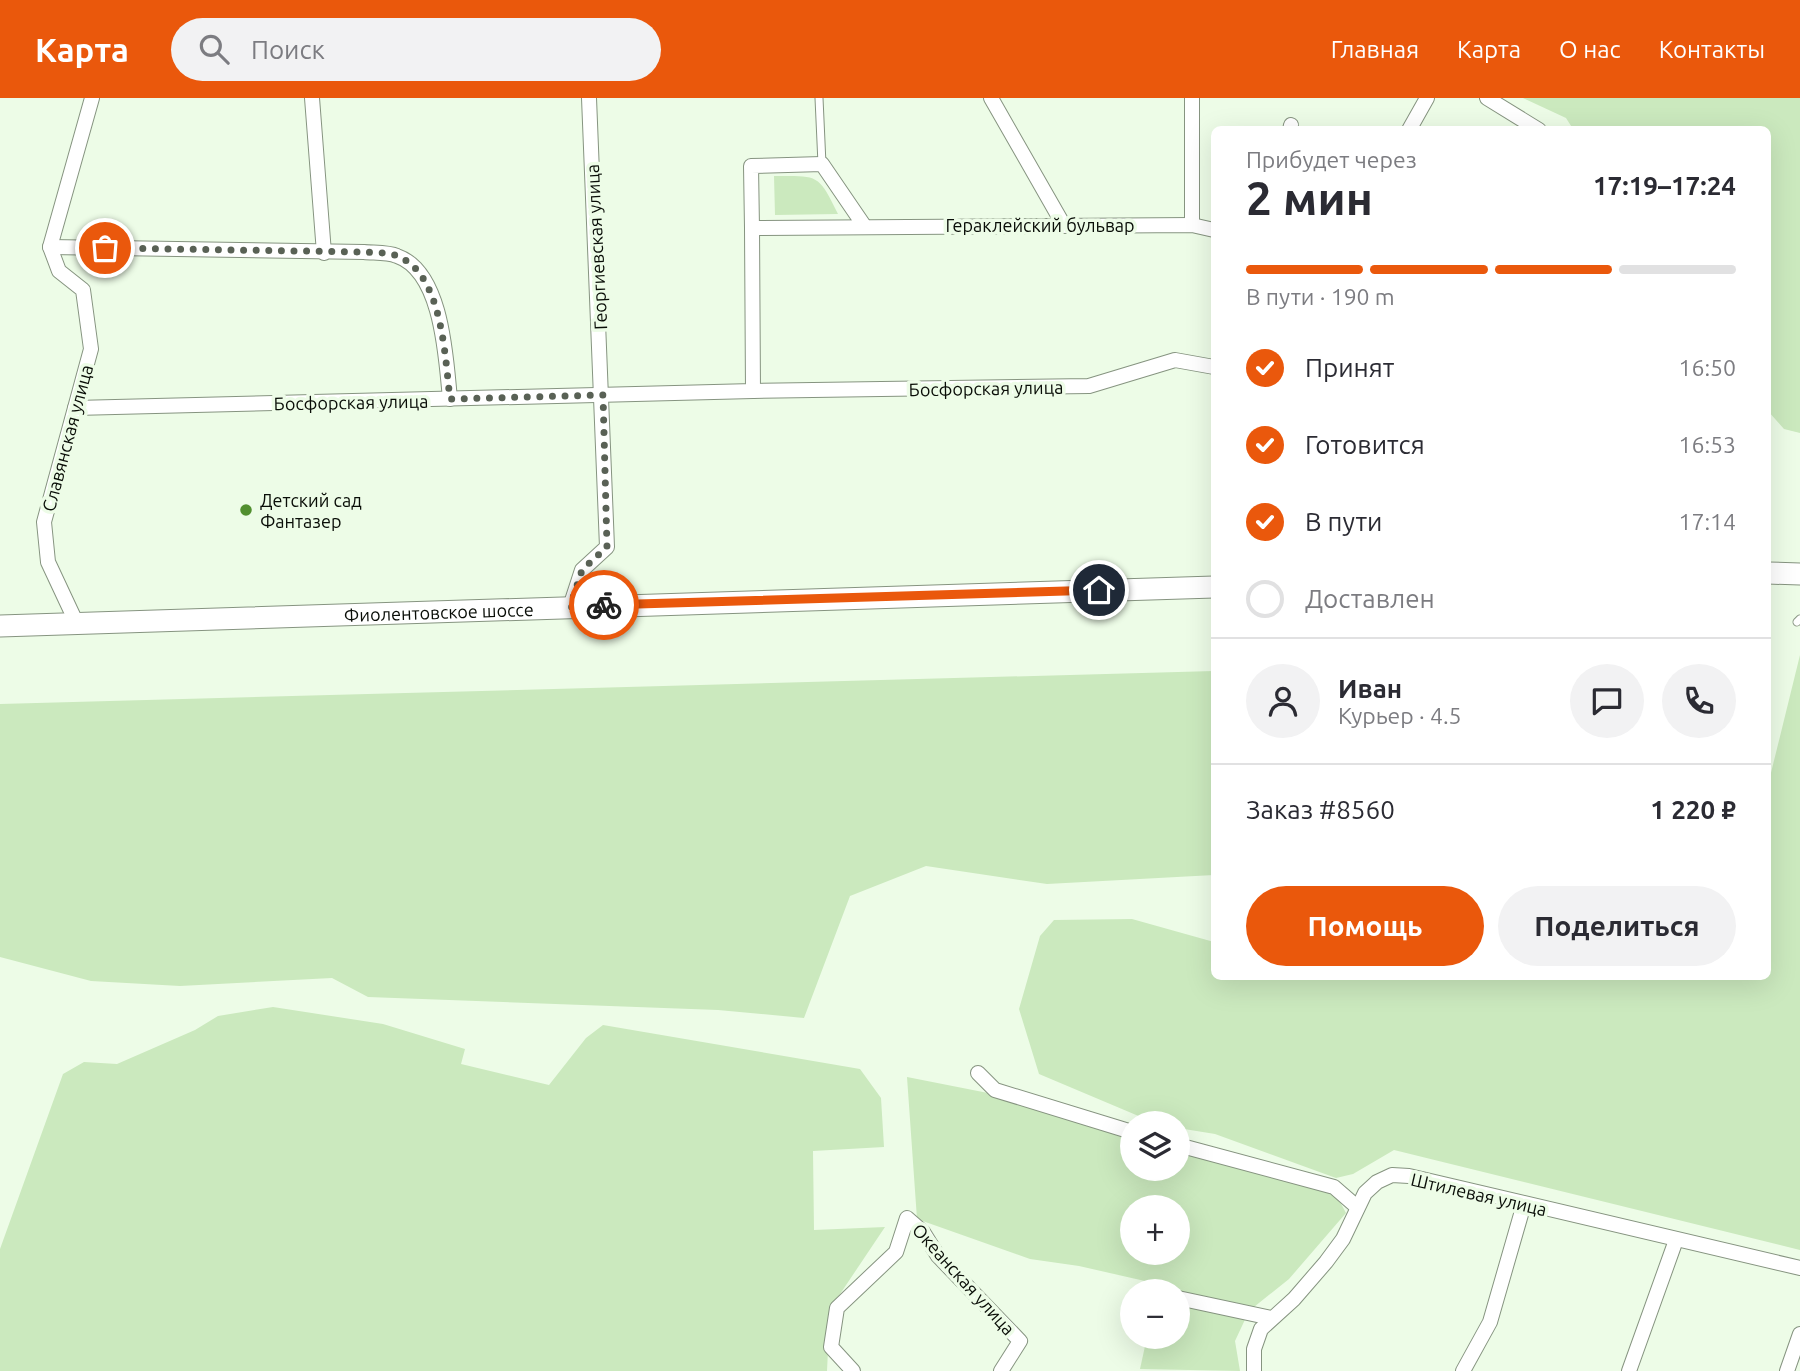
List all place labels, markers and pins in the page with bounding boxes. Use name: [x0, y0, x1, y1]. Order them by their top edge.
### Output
pin: [75, 218, 135, 278]
place label: Детский сад Фантазер: [260, 490, 362, 531]
marker: Детский сад Фантазер: [238, 502, 254, 518]
pin: [1069, 560, 1129, 620]

